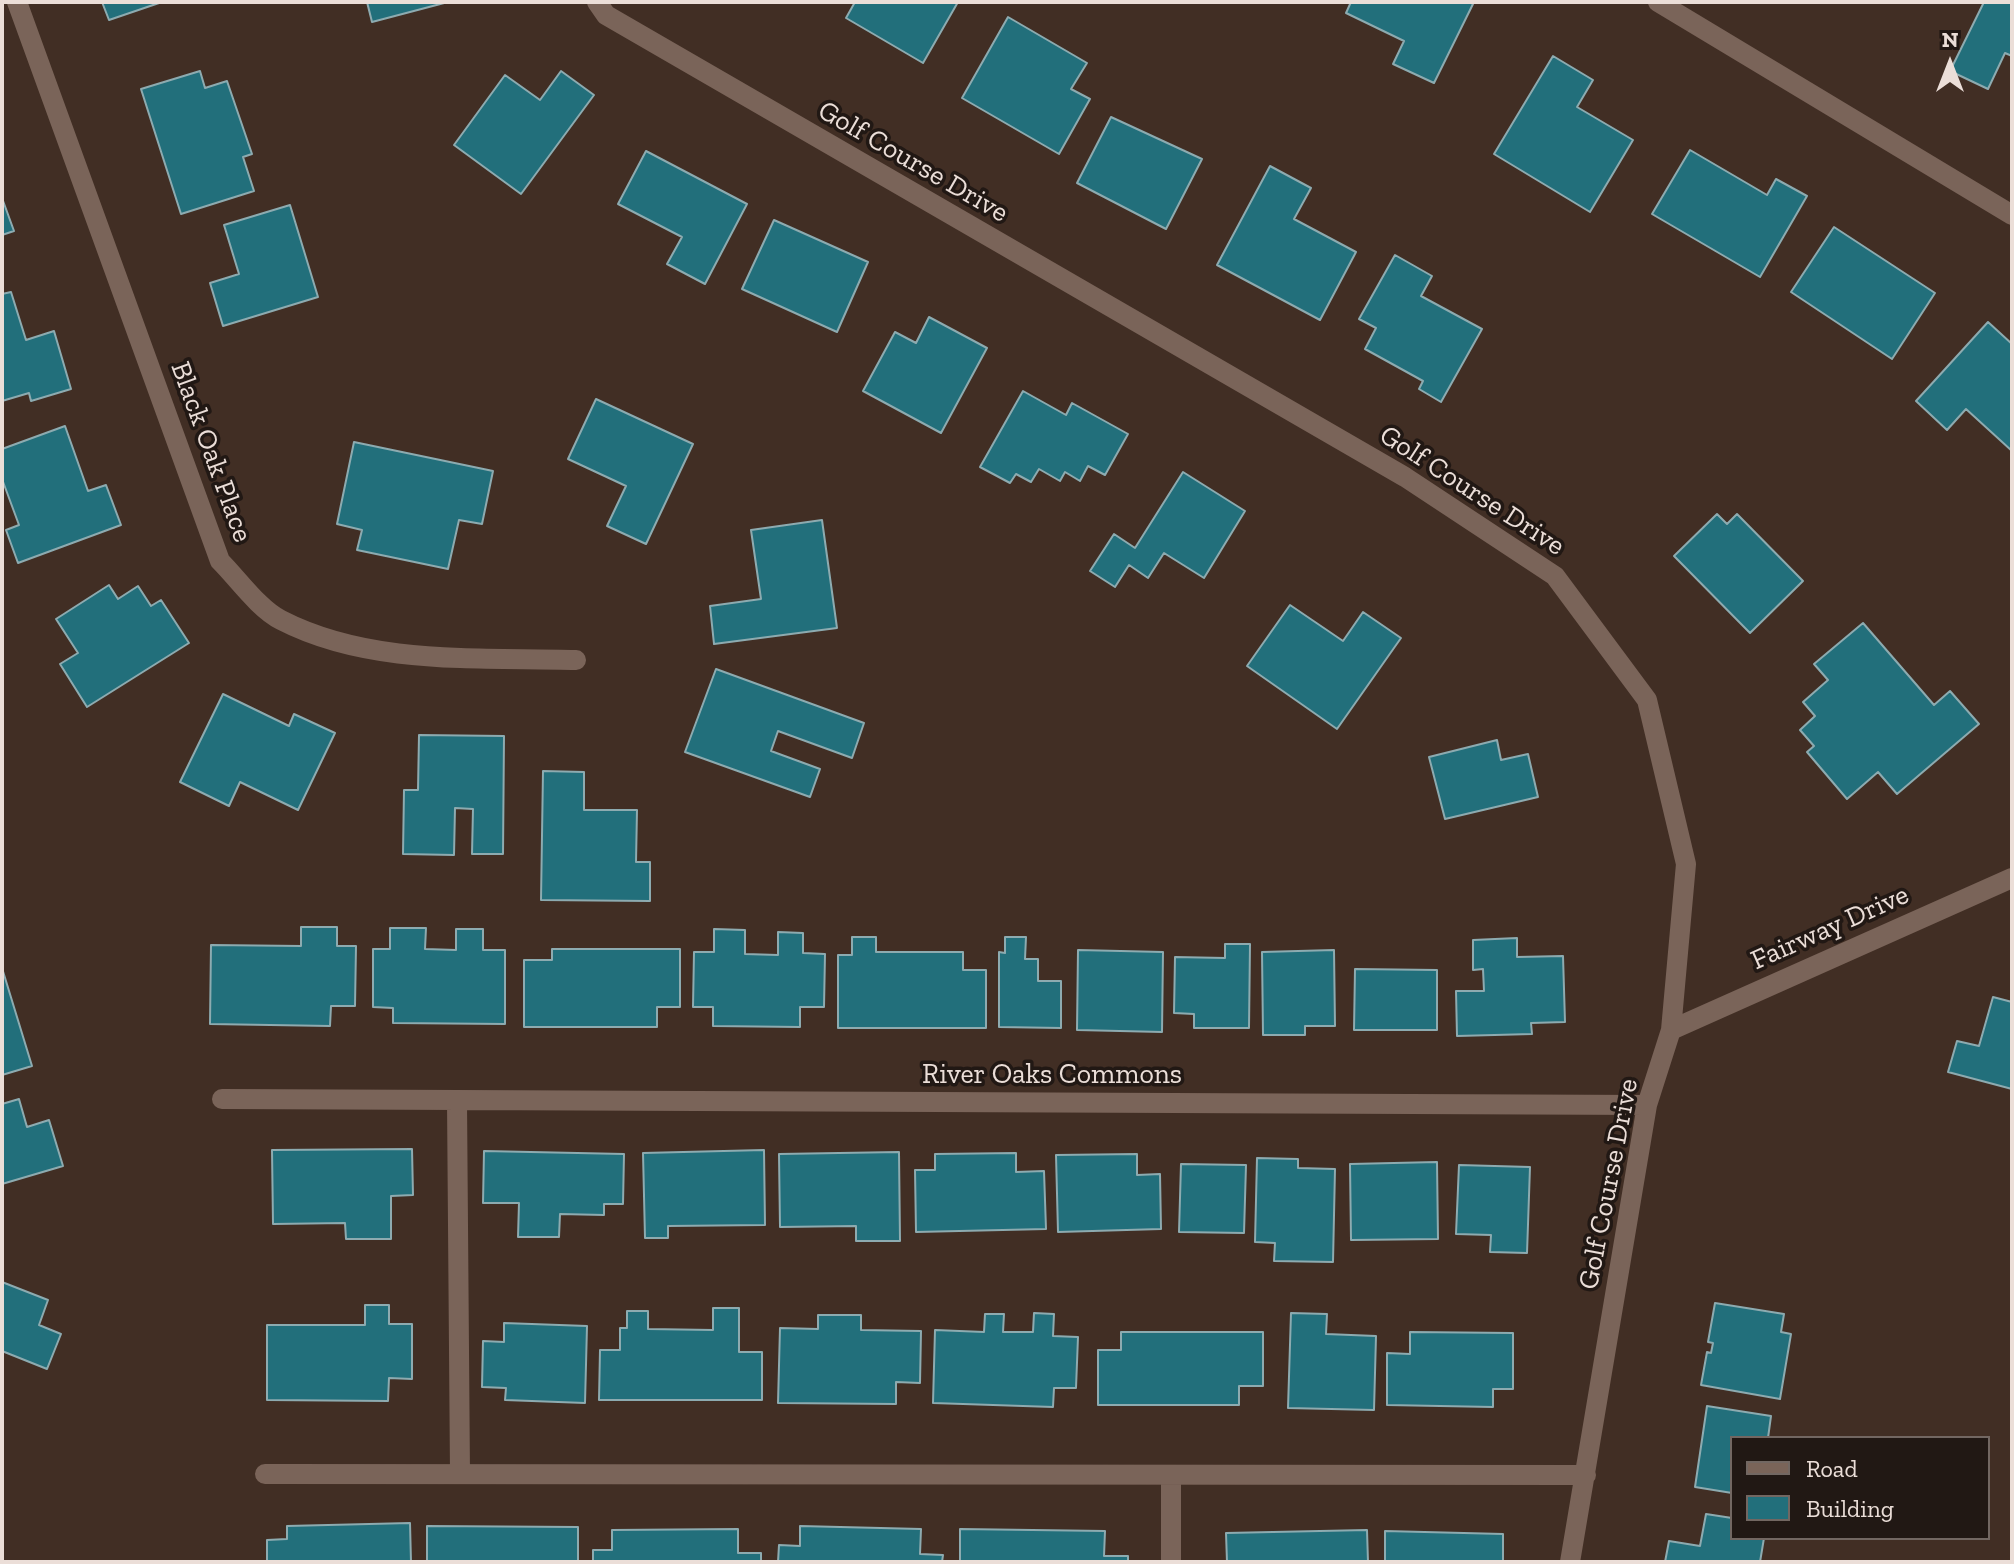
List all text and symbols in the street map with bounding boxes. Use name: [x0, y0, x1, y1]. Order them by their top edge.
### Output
north arrow: [1910, 24, 1990, 104]
text: N: [1942, 26, 1958, 53]
street label: Golf Course Drive: [812, 94, 1014, 230]
street label: Black Oak Place: [163, 357, 259, 547]
street label: Golf Course Drive: [1373, 419, 1571, 563]
street label: Fairway Drive: [1746, 878, 1914, 978]
street label: River Oaks Commons: [922, 1058, 1182, 1092]
street label: Golf Course Drive: [1572, 1076, 1646, 1292]
legend: [1730, 1436, 1990, 1540]
text: Road: [1806, 1454, 1858, 1483]
text: Building: [1806, 1494, 1894, 1523]

